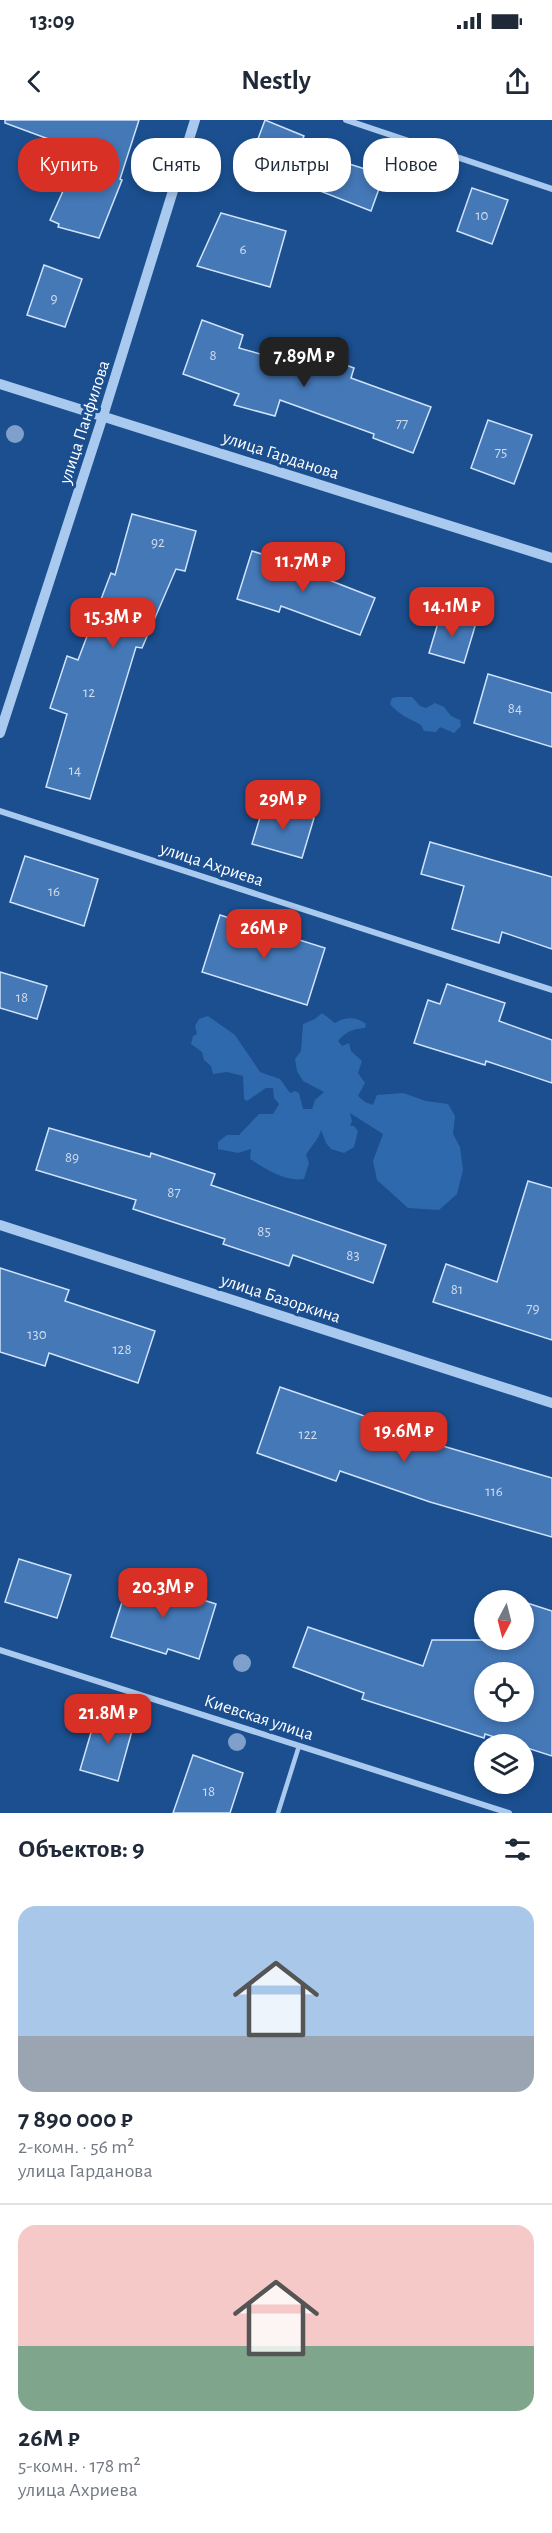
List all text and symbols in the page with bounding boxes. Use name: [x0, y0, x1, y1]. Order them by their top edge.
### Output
text: 13:09: [30, 10, 75, 32]
icon: back: [18, 65, 51, 98]
icon: share: [501, 65, 534, 98]
text: Nestly: [241, 67, 311, 94]
chip: Купить: [18, 138, 119, 192]
chip: Снять: [131, 138, 221, 192]
chip: Фильтры: [233, 138, 351, 192]
chip: Новое: [363, 138, 459, 192]
house number: 10: [475, 208, 489, 223]
house number: 6: [239, 242, 247, 257]
house number: 9: [50, 291, 58, 306]
pin: 7.89M ₽: [249, 337, 359, 388]
text: 7.89M ₽: [273, 346, 335, 366]
house number: 8: [209, 348, 217, 363]
street label: улица Панфилова: [56, 358, 113, 487]
house number: 77: [396, 416, 408, 431]
street label: улица Гарданова: [219, 428, 341, 483]
house number: 75: [495, 445, 507, 460]
house number: 92: [151, 535, 165, 550]
pin: 11.7M ₽: [248, 542, 358, 593]
text: 11.7M ₽: [275, 551, 331, 571]
pin: 14.1M ₽: [397, 587, 507, 638]
text: 14.1M ₽: [423, 596, 481, 616]
pin: 15.3M ₽: [58, 598, 168, 649]
text: 15.3M ₽: [84, 607, 142, 627]
house number: 12: [83, 685, 95, 700]
house number: 84: [508, 701, 522, 716]
house number: 14: [69, 763, 81, 778]
pin: 29M ₽: [241, 780, 325, 831]
text: 29M ₽: [259, 789, 307, 809]
street label: улица Ахриева: [157, 839, 266, 890]
house number: 16: [48, 884, 60, 899]
pin: 26M ₽: [222, 909, 306, 960]
text: 26M ₽: [240, 918, 288, 938]
house number: 18: [16, 990, 28, 1005]
house number: 89: [65, 1150, 79, 1165]
house number: 87: [167, 1185, 181, 1200]
house number: 85: [257, 1224, 271, 1239]
house number: 83: [346, 1248, 360, 1263]
street label: улица Базоркина: [218, 1271, 343, 1327]
house number: 81: [451, 1282, 463, 1297]
house number: 79: [526, 1301, 540, 1316]
house number: 130: [27, 1327, 47, 1342]
house number: 128: [112, 1342, 132, 1357]
pin: 19.6M ₽: [349, 1412, 459, 1463]
text: 19.6M ₽: [374, 1421, 434, 1441]
house number: 122: [299, 1427, 318, 1442]
house number: 116: [485, 1484, 503, 1499]
pin: 20.3M ₽: [108, 1568, 218, 1619]
text: 20.3M ₽: [132, 1577, 194, 1597]
north arrow: [474, 1590, 534, 1650]
map controls: [474, 1590, 534, 1794]
button: locate: [474, 1662, 534, 1722]
street label: Киевская улица: [202, 1692, 316, 1744]
pin: 21.8M ₽: [53, 1694, 163, 1745]
text: 21.8M ₽: [78, 1703, 138, 1723]
button: layers: [474, 1734, 534, 1794]
house number: 18: [203, 1784, 215, 1799]
icon: filters: [501, 1833, 534, 1866]
text: Объектов: 9: [18, 1836, 145, 1862]
icon: home: [222, 1945, 330, 2053]
text: 7 890 000 ₽: [18, 2106, 133, 2132]
text: 2-комн. · 56 m²: [18, 2137, 134, 2157]
text: улица Гарданова: [18, 2161, 153, 2181]
icon: home: [222, 2264, 330, 2372]
text: 26M ₽: [18, 2425, 80, 2451]
text: 5-комн. · 178 m²: [18, 2456, 140, 2476]
text: улица Ахриева: [18, 2480, 138, 2500]

